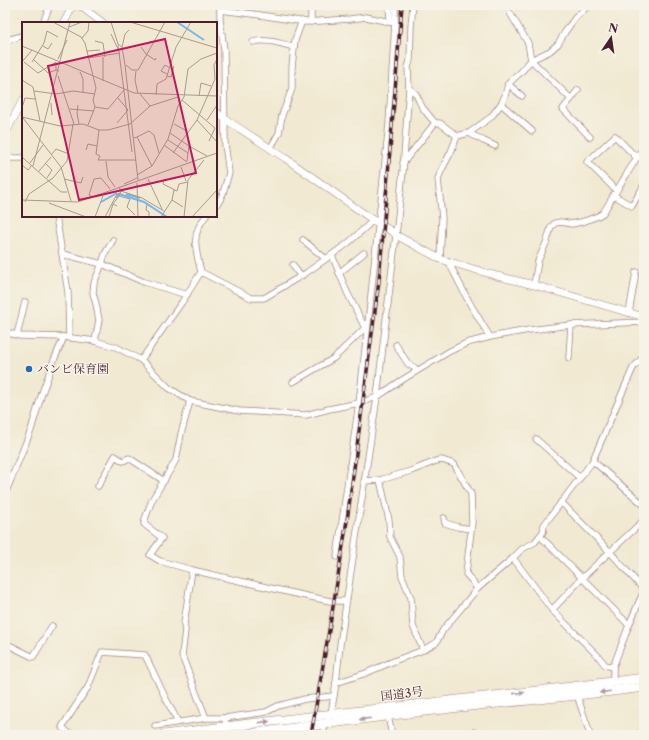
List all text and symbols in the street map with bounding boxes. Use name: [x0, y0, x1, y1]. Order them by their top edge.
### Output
north arrow: [591, 18, 631, 58]
text: N: [607, 20, 620, 36]
inset map: [22, 22, 217, 217]
place label: バンビ保育園: [37, 361, 109, 376]
marker: バンビ保育園: [24, 364, 34, 374]
street label: 国道3号: [380, 683, 424, 704]
one-way arrow: [599, 689, 611, 695]
one-way arrow: [513, 690, 525, 697]
one-way arrow: [359, 715, 371, 722]
one-way arrow: [258, 718, 270, 725]

